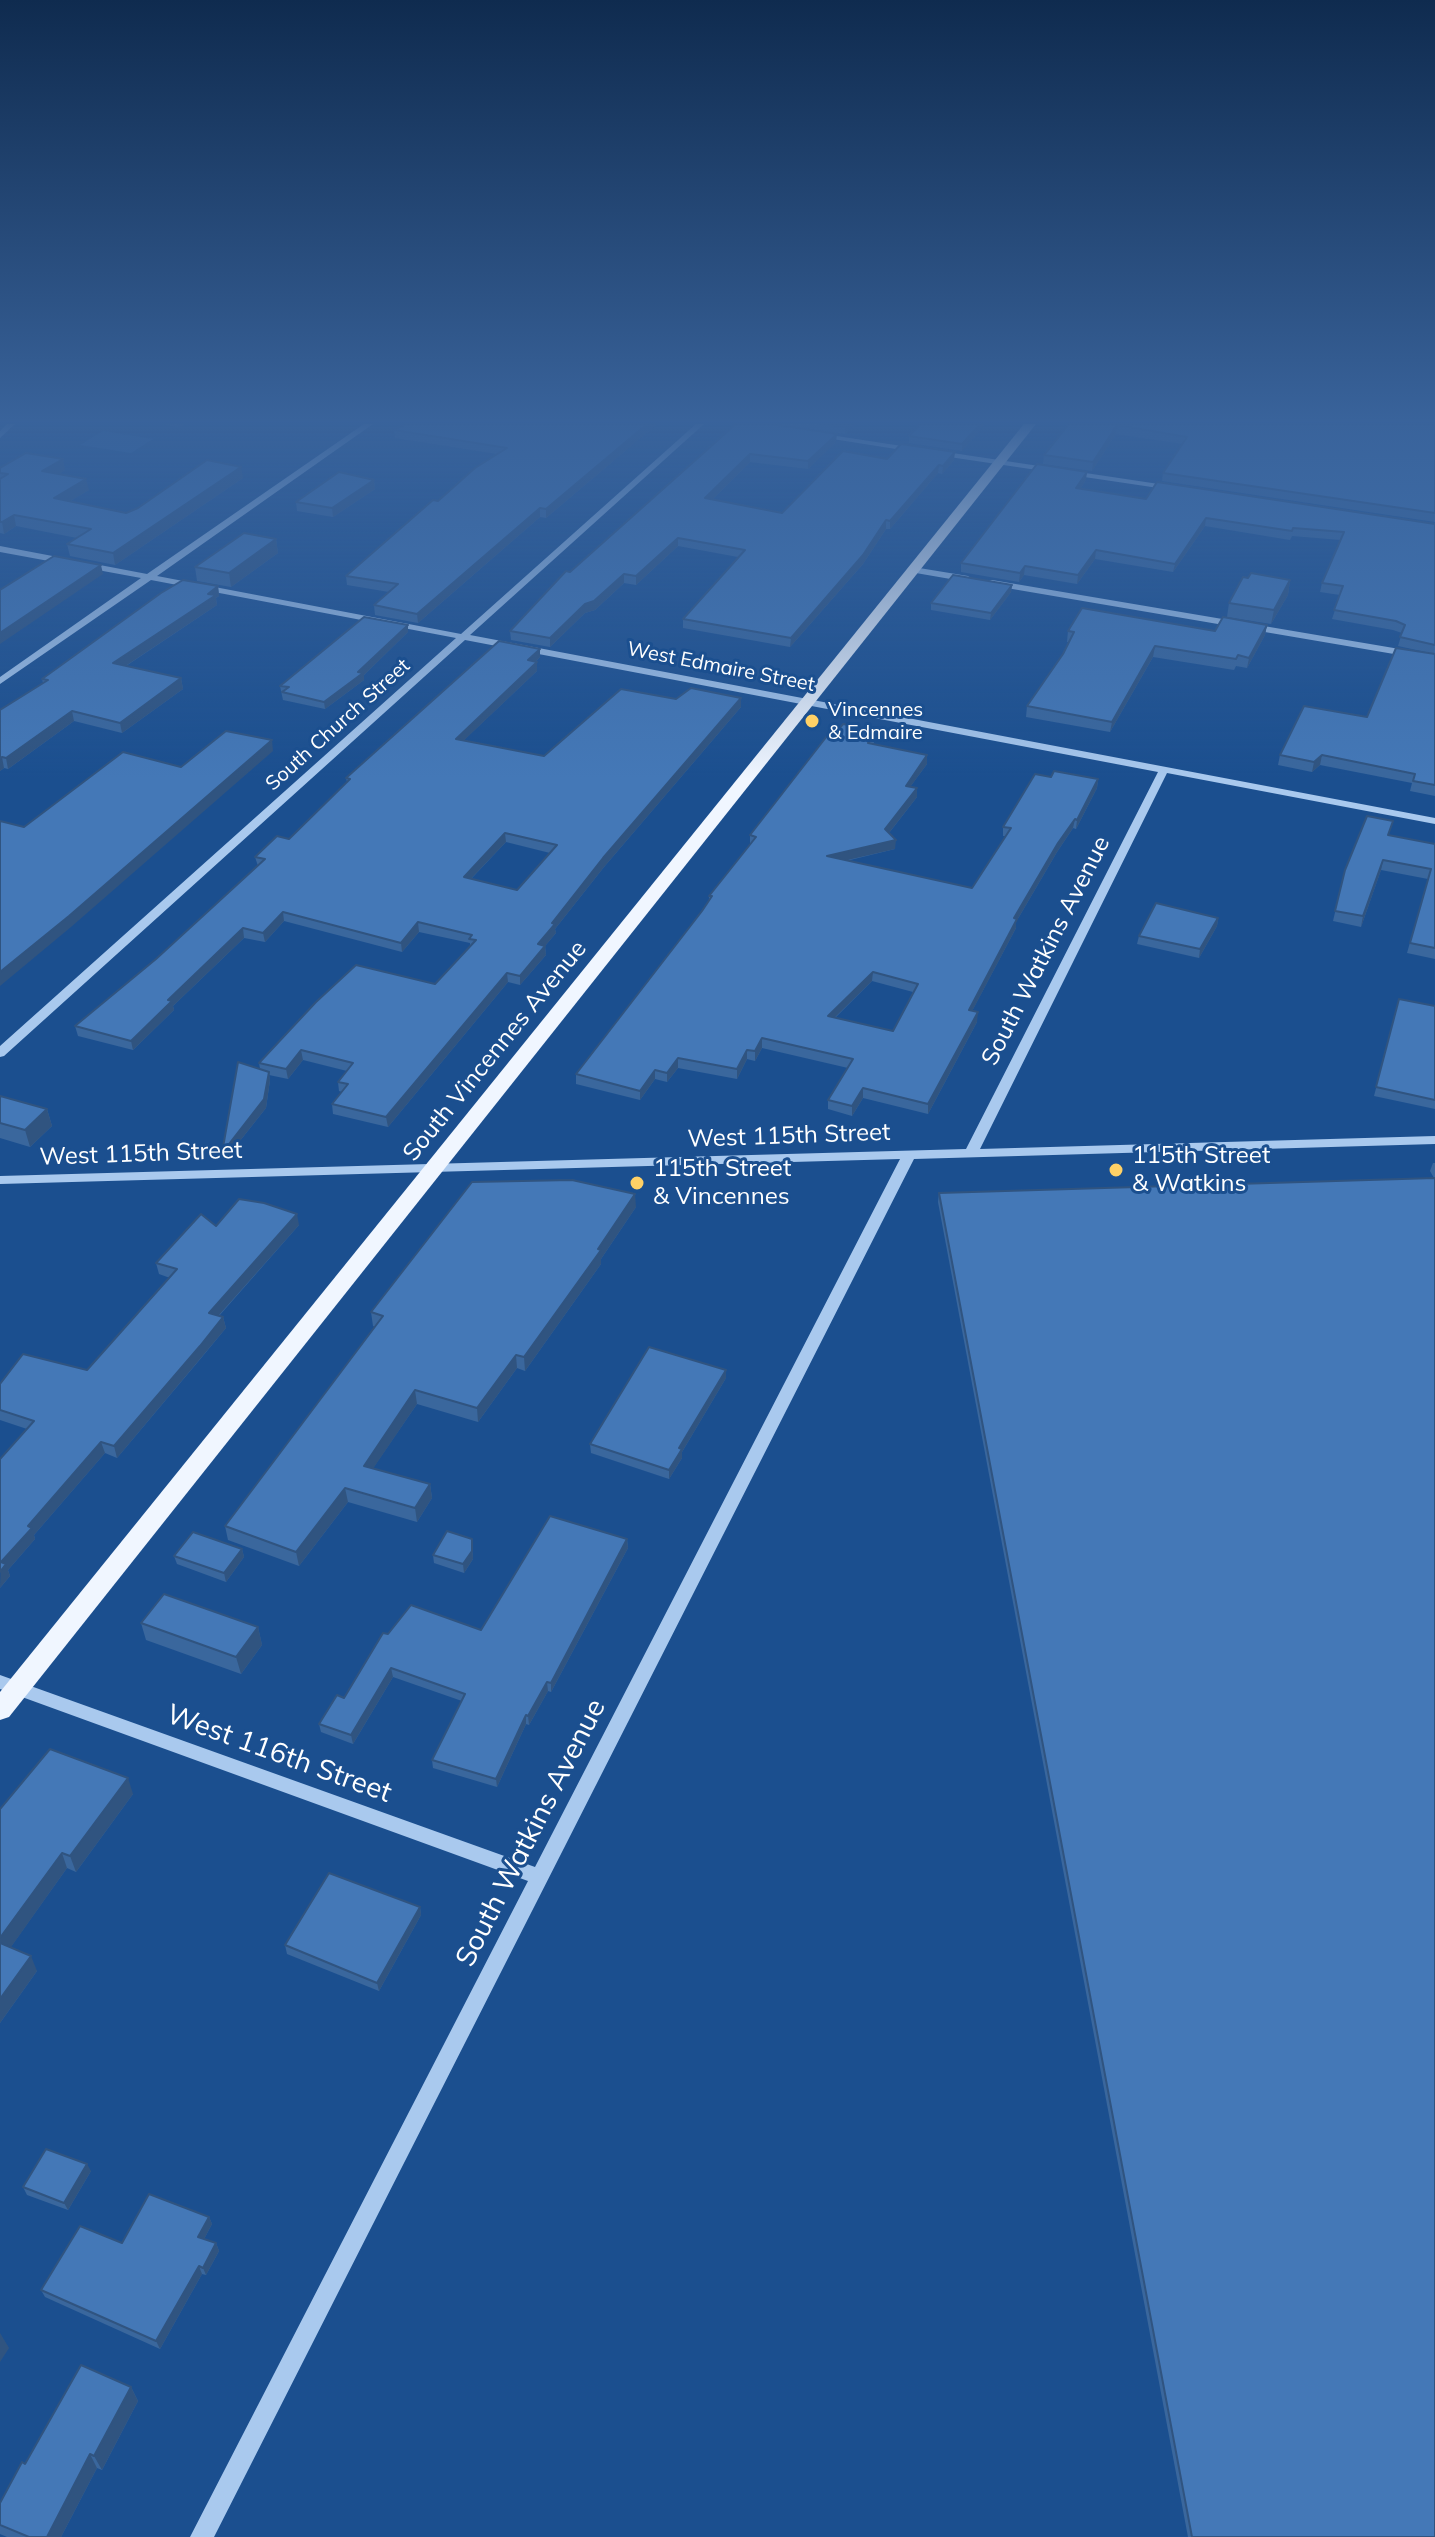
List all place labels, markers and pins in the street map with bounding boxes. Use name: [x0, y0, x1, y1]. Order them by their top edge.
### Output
place label: Vincennes & Edmaire: [828, 698, 923, 745]
marker: Vincennes & Edmaire: [803, 712, 821, 730]
place label: 115th Street & Watkins: [1132, 1142, 1270, 1198]
place label: 115th Street & Vincennes: [653, 1155, 791, 1211]
marker: 115th Street & Watkins: [1107, 1161, 1125, 1179]
marker: 115th Street & Vincennes: [628, 1174, 646, 1192]

